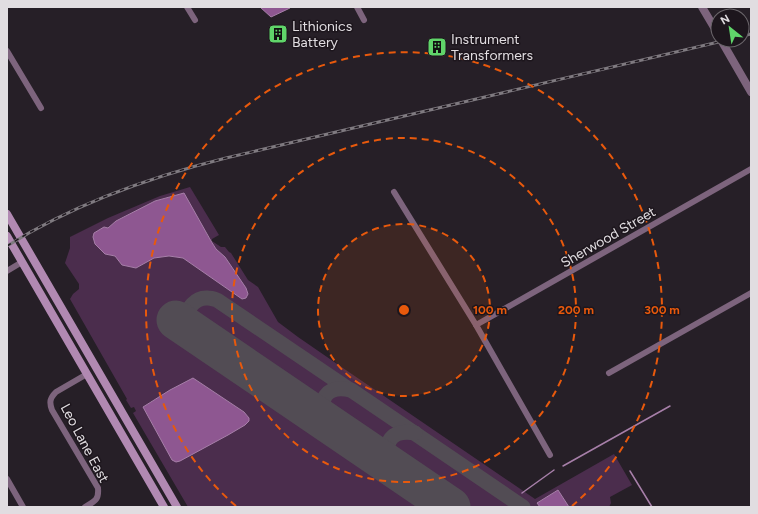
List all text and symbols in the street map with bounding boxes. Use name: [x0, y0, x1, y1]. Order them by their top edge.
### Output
north arrow: [710, 8, 750, 48]
text: N: [718, 12, 732, 28]
place label: Lithionics Battery: [292, 18, 352, 51]
building icon: Lithionics Battery: [267, 23, 289, 45]
place label: Instrument Transformers: [451, 31, 533, 64]
building icon: Instrument Transformers: [426, 36, 448, 58]
street label: Sherwood Street: [558, 203, 659, 271]
centre of rings: [397, 303, 411, 317]
text: 100 m: [473, 303, 507, 317]
text: 200 m: [558, 303, 594, 317]
text: 300 m: [644, 303, 680, 317]
street label: Leo Lane East: [57, 401, 113, 486]

